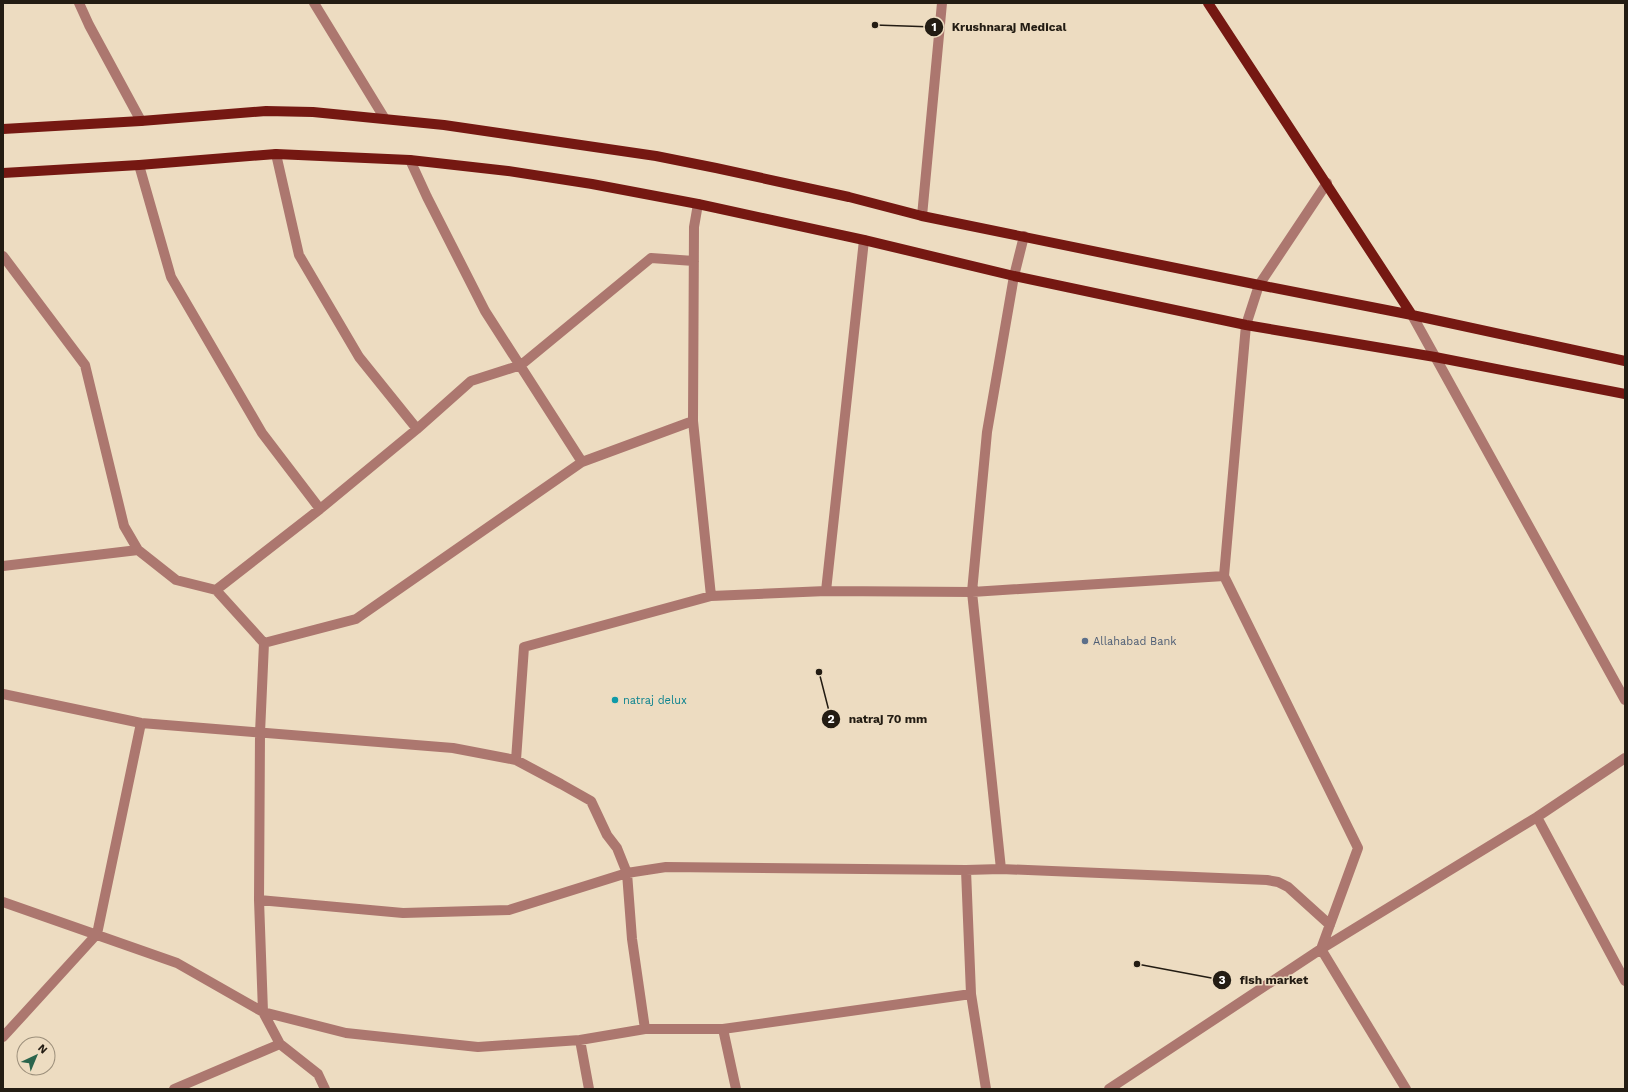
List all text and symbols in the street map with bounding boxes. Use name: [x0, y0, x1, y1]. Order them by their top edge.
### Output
callout: Krushnaraj Medical: [924, 15, 1074, 39]
text: 1: [931, 20, 937, 34]
text: Krushnaraj Medical: [952, 20, 1066, 34]
place label: Allahabad Bank: [1093, 635, 1176, 648]
marker: Allahabad Bank: [1080, 636, 1090, 646]
place label: natraj delux: [623, 694, 687, 707]
marker: natraj delux: [610, 695, 620, 705]
callout: natraj 70 mm: [821, 707, 936, 731]
text: 2: [827, 712, 835, 726]
text: natraj 70 mm: [849, 712, 927, 726]
callout: fish market: [1212, 968, 1316, 992]
text: 3: [1218, 973, 1226, 987]
text: fish market: [1240, 973, 1309, 987]
north arrow: [16, 1036, 56, 1076]
text: N: [35, 1042, 50, 1057]

